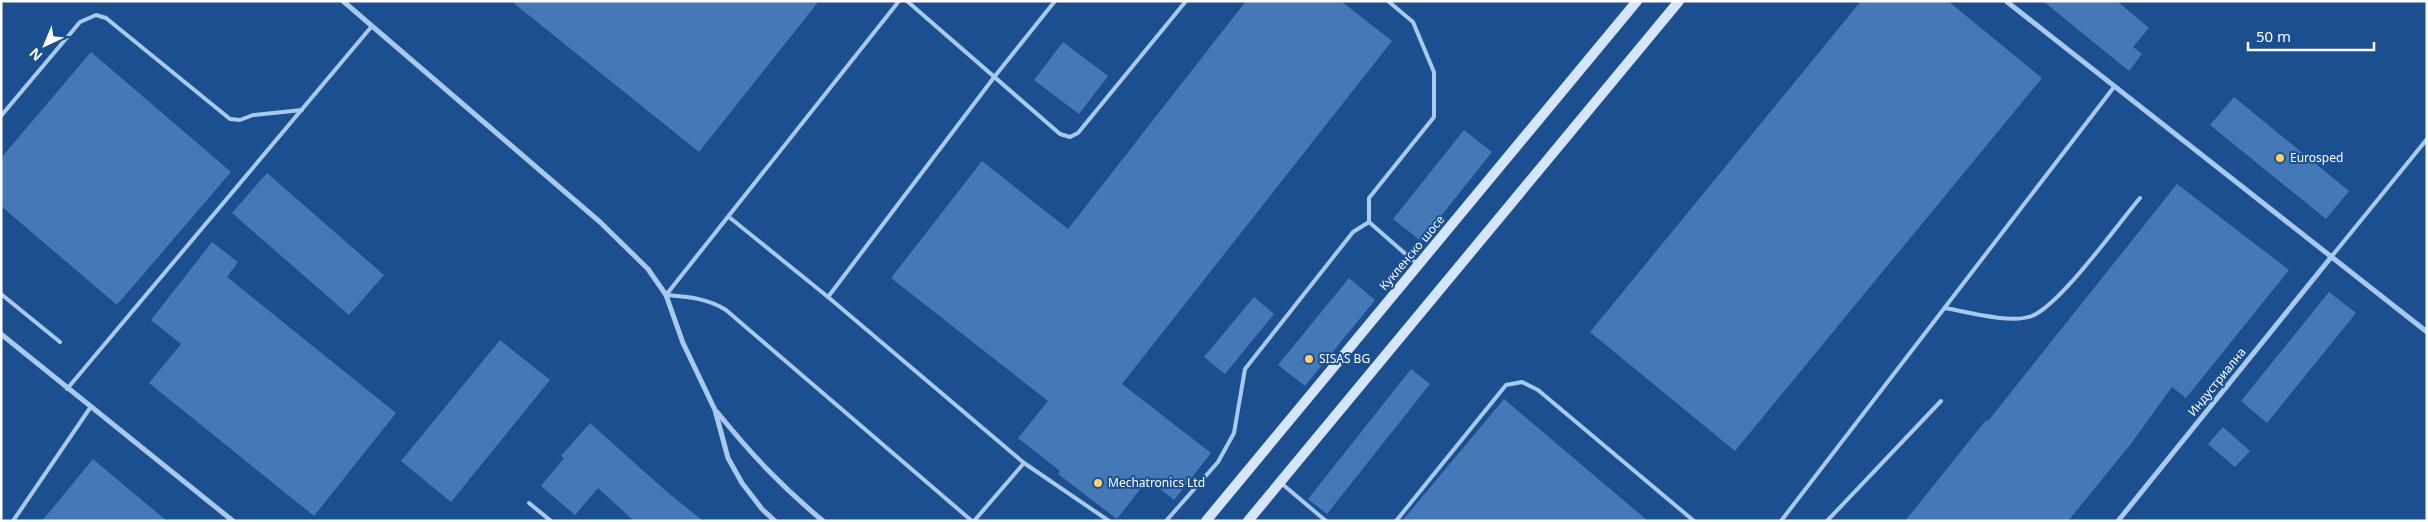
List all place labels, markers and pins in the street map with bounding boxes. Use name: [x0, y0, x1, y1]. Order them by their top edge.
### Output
place label: Eurosped: [2290, 149, 2343, 166]
marker: Eurosped: [2274, 152, 2286, 164]
place label: SISAS BG: [1319, 350, 1370, 367]
marker: SISAS BG: [1303, 353, 1315, 365]
place label: Mechatronics Ltd: [1108, 474, 1205, 491]
marker: Mechatronics Ltd: [1092, 477, 1104, 489]

